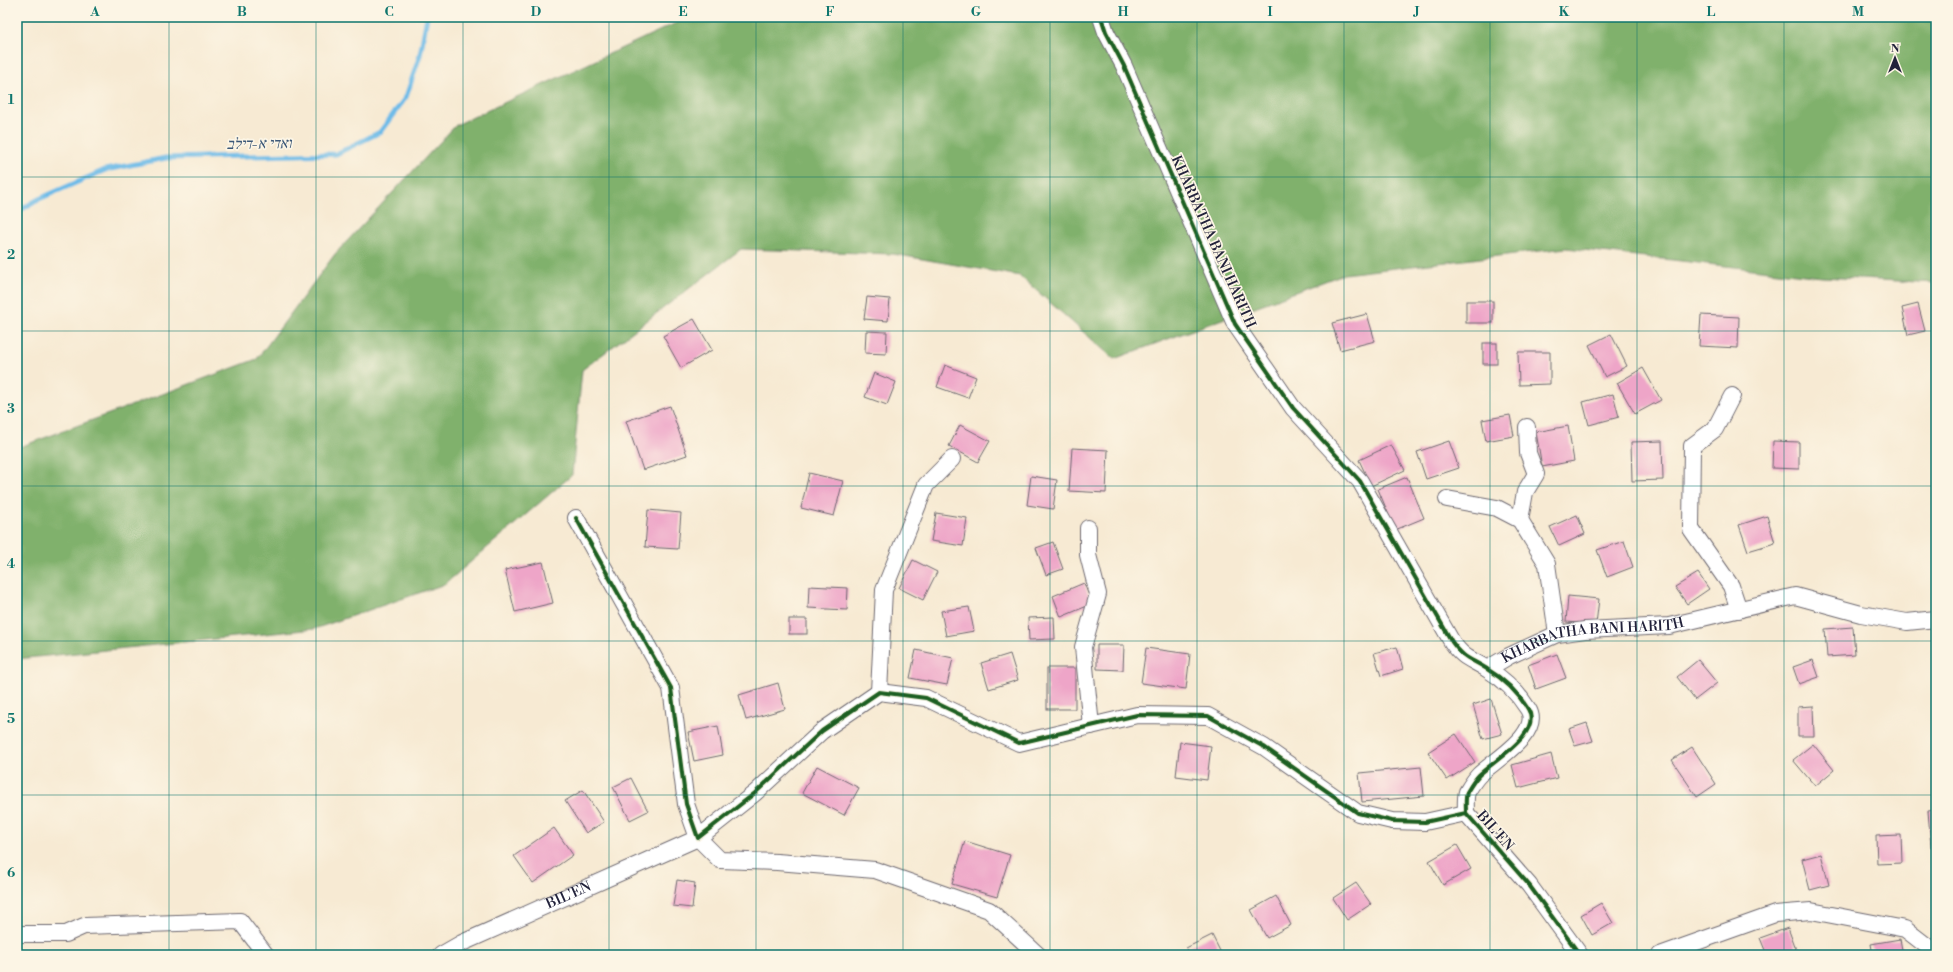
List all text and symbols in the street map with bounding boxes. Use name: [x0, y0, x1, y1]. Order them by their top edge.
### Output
text: A: [89, 4, 100, 20]
text: B: [237, 4, 247, 20]
text: C: [384, 4, 394, 20]
text: D: [531, 4, 541, 20]
text: E: [678, 4, 688, 20]
text: F: [825, 4, 835, 20]
text: G: [971, 4, 982, 20]
text: H: [1118, 4, 1129, 20]
text: I: [1267, 4, 1273, 20]
text: J: [1412, 4, 1420, 20]
text: K: [1559, 4, 1570, 20]
text: L: [1707, 4, 1716, 20]
text: M: [1852, 4, 1864, 20]
north arrow: [1875, 38, 1915, 78]
text: N: [1891, 42, 1900, 56]
text: 1: [8, 92, 15, 108]
water label: ואדי א-דילב: [226, 134, 293, 154]
street label: KHARBATHA BANI HARITH: [1167, 153, 1260, 332]
text: 2: [7, 247, 15, 263]
text: 3: [7, 401, 15, 417]
text: 4: [7, 556, 16, 572]
street label: KHARBATHA BANI HARITH: [1498, 614, 1687, 667]
text: 5: [7, 711, 15, 727]
street label: BIL'EN: [1472, 806, 1518, 855]
text: 6: [7, 865, 15, 881]
street label: BIL'EN: [542, 877, 595, 914]

